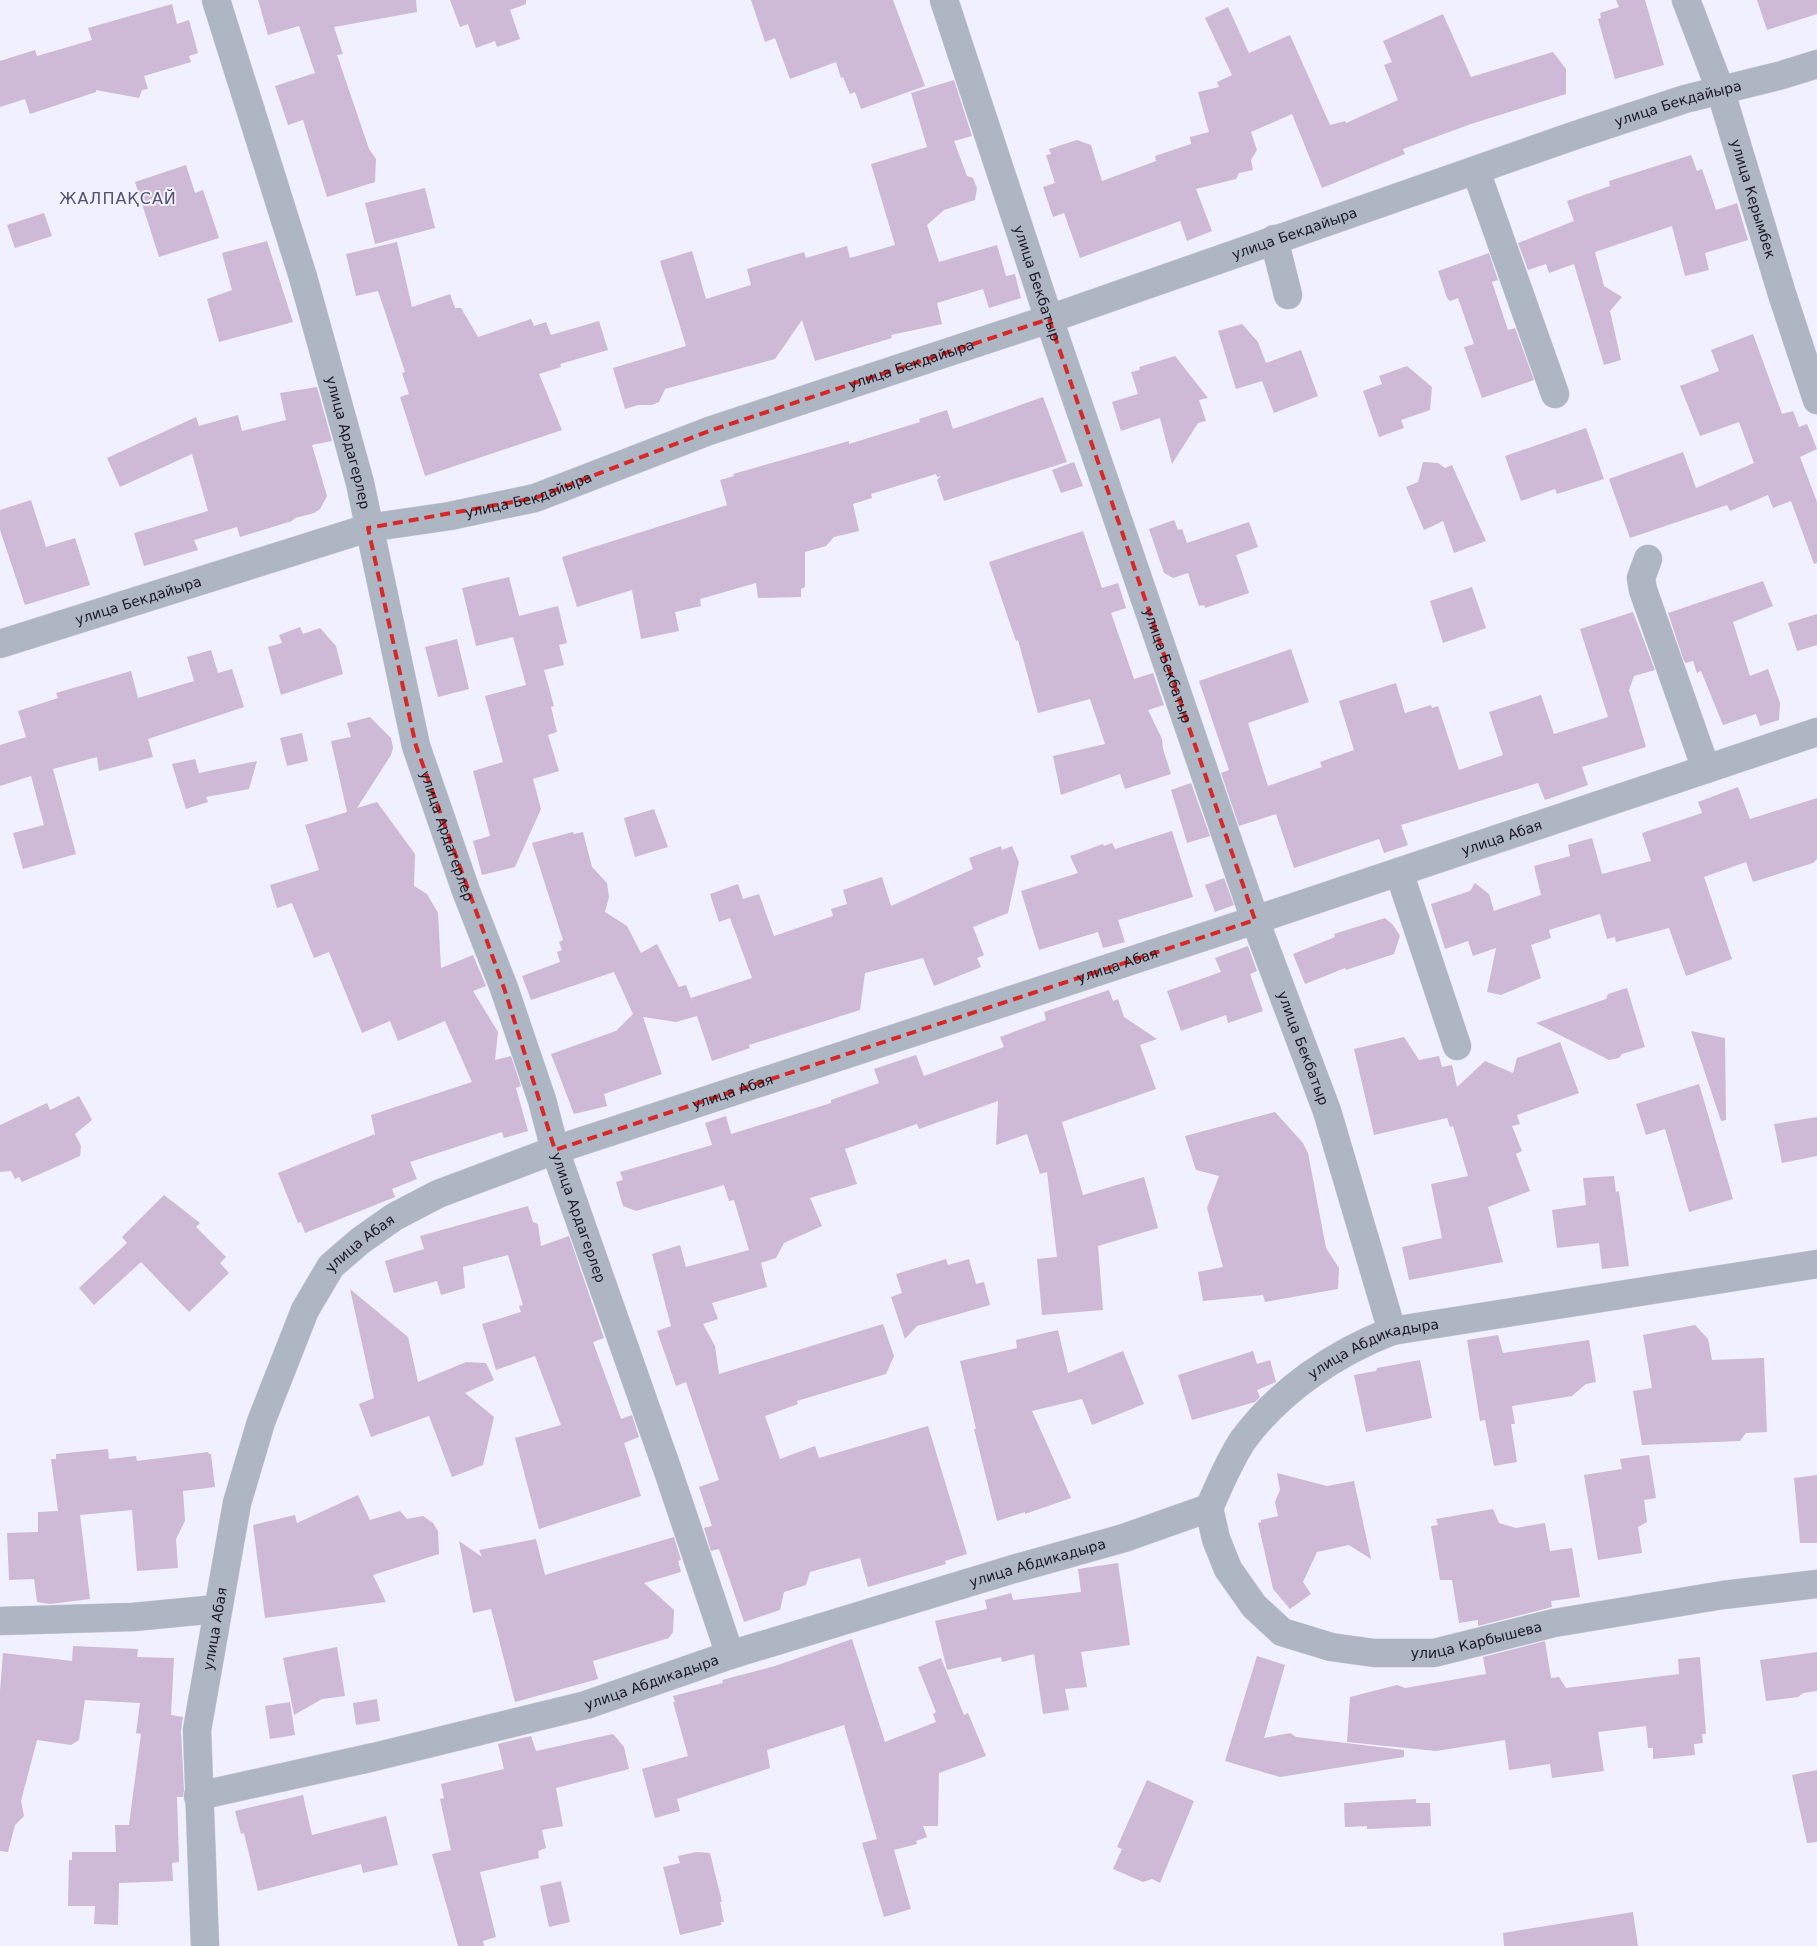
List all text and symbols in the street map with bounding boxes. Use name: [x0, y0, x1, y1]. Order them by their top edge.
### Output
street label: улица Бекдайыра: [1612, 77, 1743, 130]
street label: улица Керымбек: [1728, 137, 1779, 260]
district label: ЖАЛПАҚСАЙ: [59, 189, 177, 208]
street label: улица Бекдайыра: [1230, 204, 1359, 263]
street label: улица Бекбатыр: [1011, 223, 1064, 343]
street label: улица Бекдайыра: [846, 336, 976, 393]
street label: улица Ардагерлер: [323, 374, 373, 511]
street label: улица Бекдайыра: [463, 469, 594, 521]
street label: улица Бекдайыра: [73, 573, 203, 628]
street label: улица Бекбатыр: [1141, 606, 1195, 725]
street label: улица Ардагерлер: [417, 768, 477, 903]
street label: улица Абая: [1459, 817, 1544, 858]
street label: улица Абая: [1075, 945, 1160, 986]
street label: улица Бекбатыр: [1274, 989, 1332, 1108]
street label: улица Абая: [690, 1071, 775, 1112]
street label: улица Ардагерлер: [548, 1150, 609, 1285]
street label: улица Абая: [321, 1211, 397, 1275]
street label: улица Абдикадыра: [1305, 1316, 1440, 1382]
street label: улица Абдикадыра: [967, 1536, 1107, 1590]
street label: улица Абая: [200, 1586, 230, 1672]
street label: улица Карбышева: [1411, 1618, 1544, 1661]
street label: улица Абдикадыра: [582, 1651, 721, 1713]

